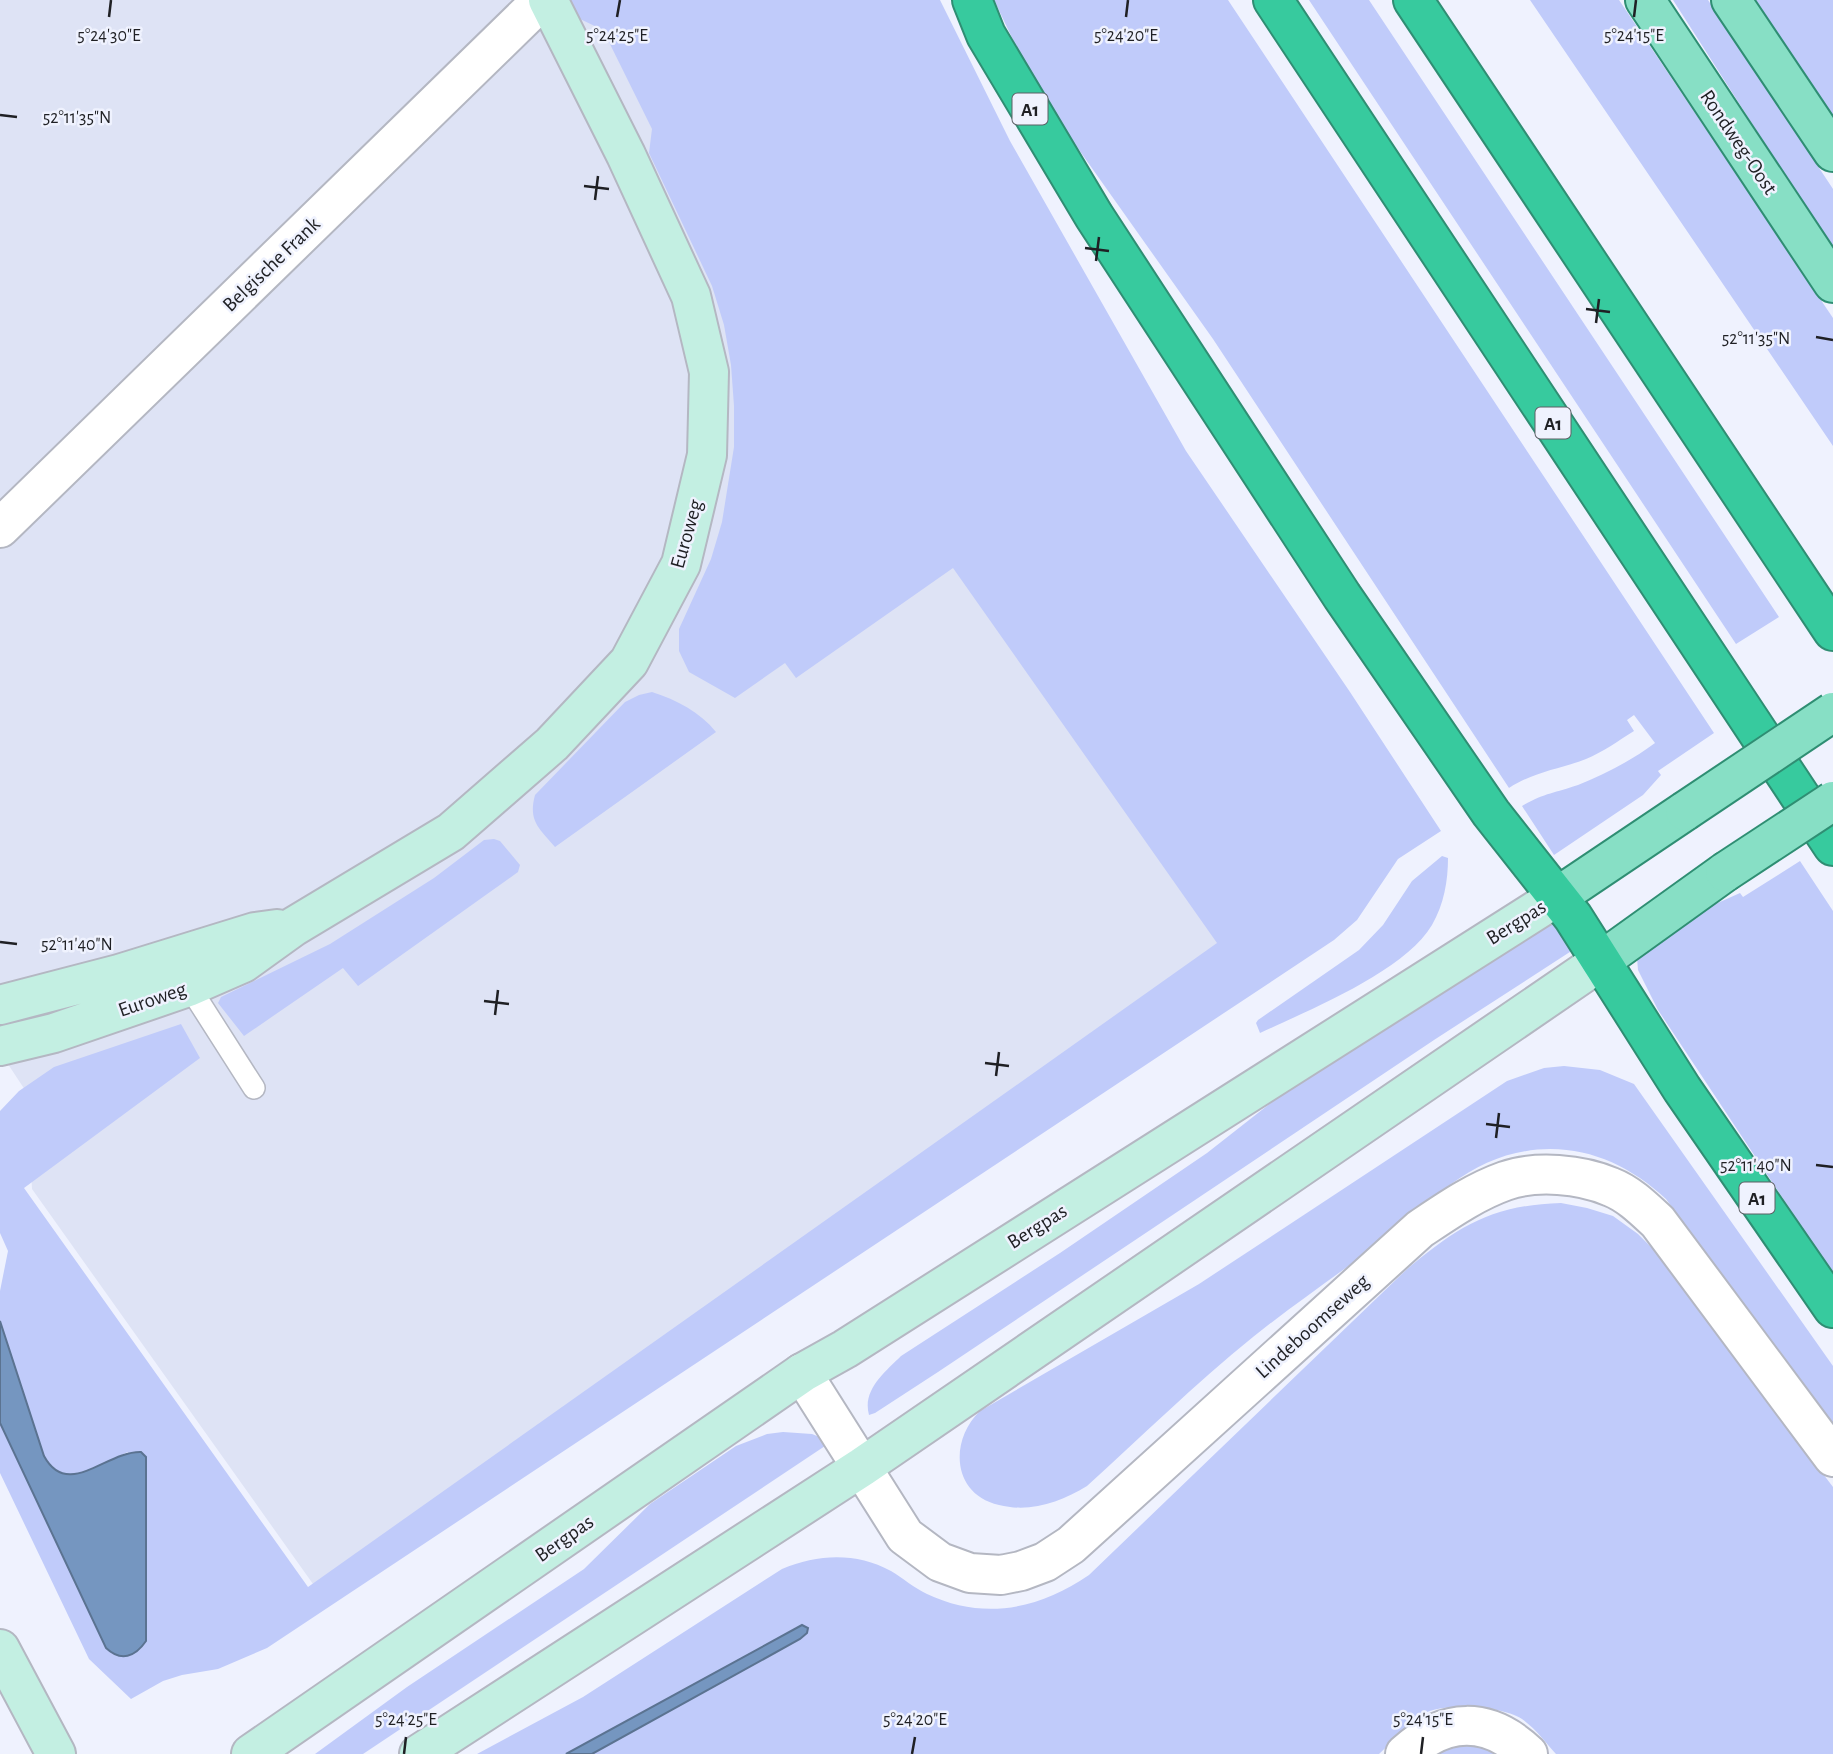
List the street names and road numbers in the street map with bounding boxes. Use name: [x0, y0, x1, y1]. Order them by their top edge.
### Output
street label: Rondweg-Oost: [1696, 86, 1781, 198]
road number: A1: [1012, 94, 1048, 124]
street label: Belgische Frank: [219, 213, 324, 316]
road number: A1: [1536, 408, 1570, 438]
street label: Euroweg: [667, 497, 707, 571]
street label: Bergpas: [1483, 896, 1550, 949]
street label: Euroweg: [115, 978, 190, 1021]
road number: A1: [1740, 1182, 1774, 1214]
street label: Bergpas: [1004, 1200, 1071, 1253]
street label: Lindeboomseweg: [1252, 1270, 1374, 1382]
street label: Bergpas: [531, 1511, 597, 1566]

